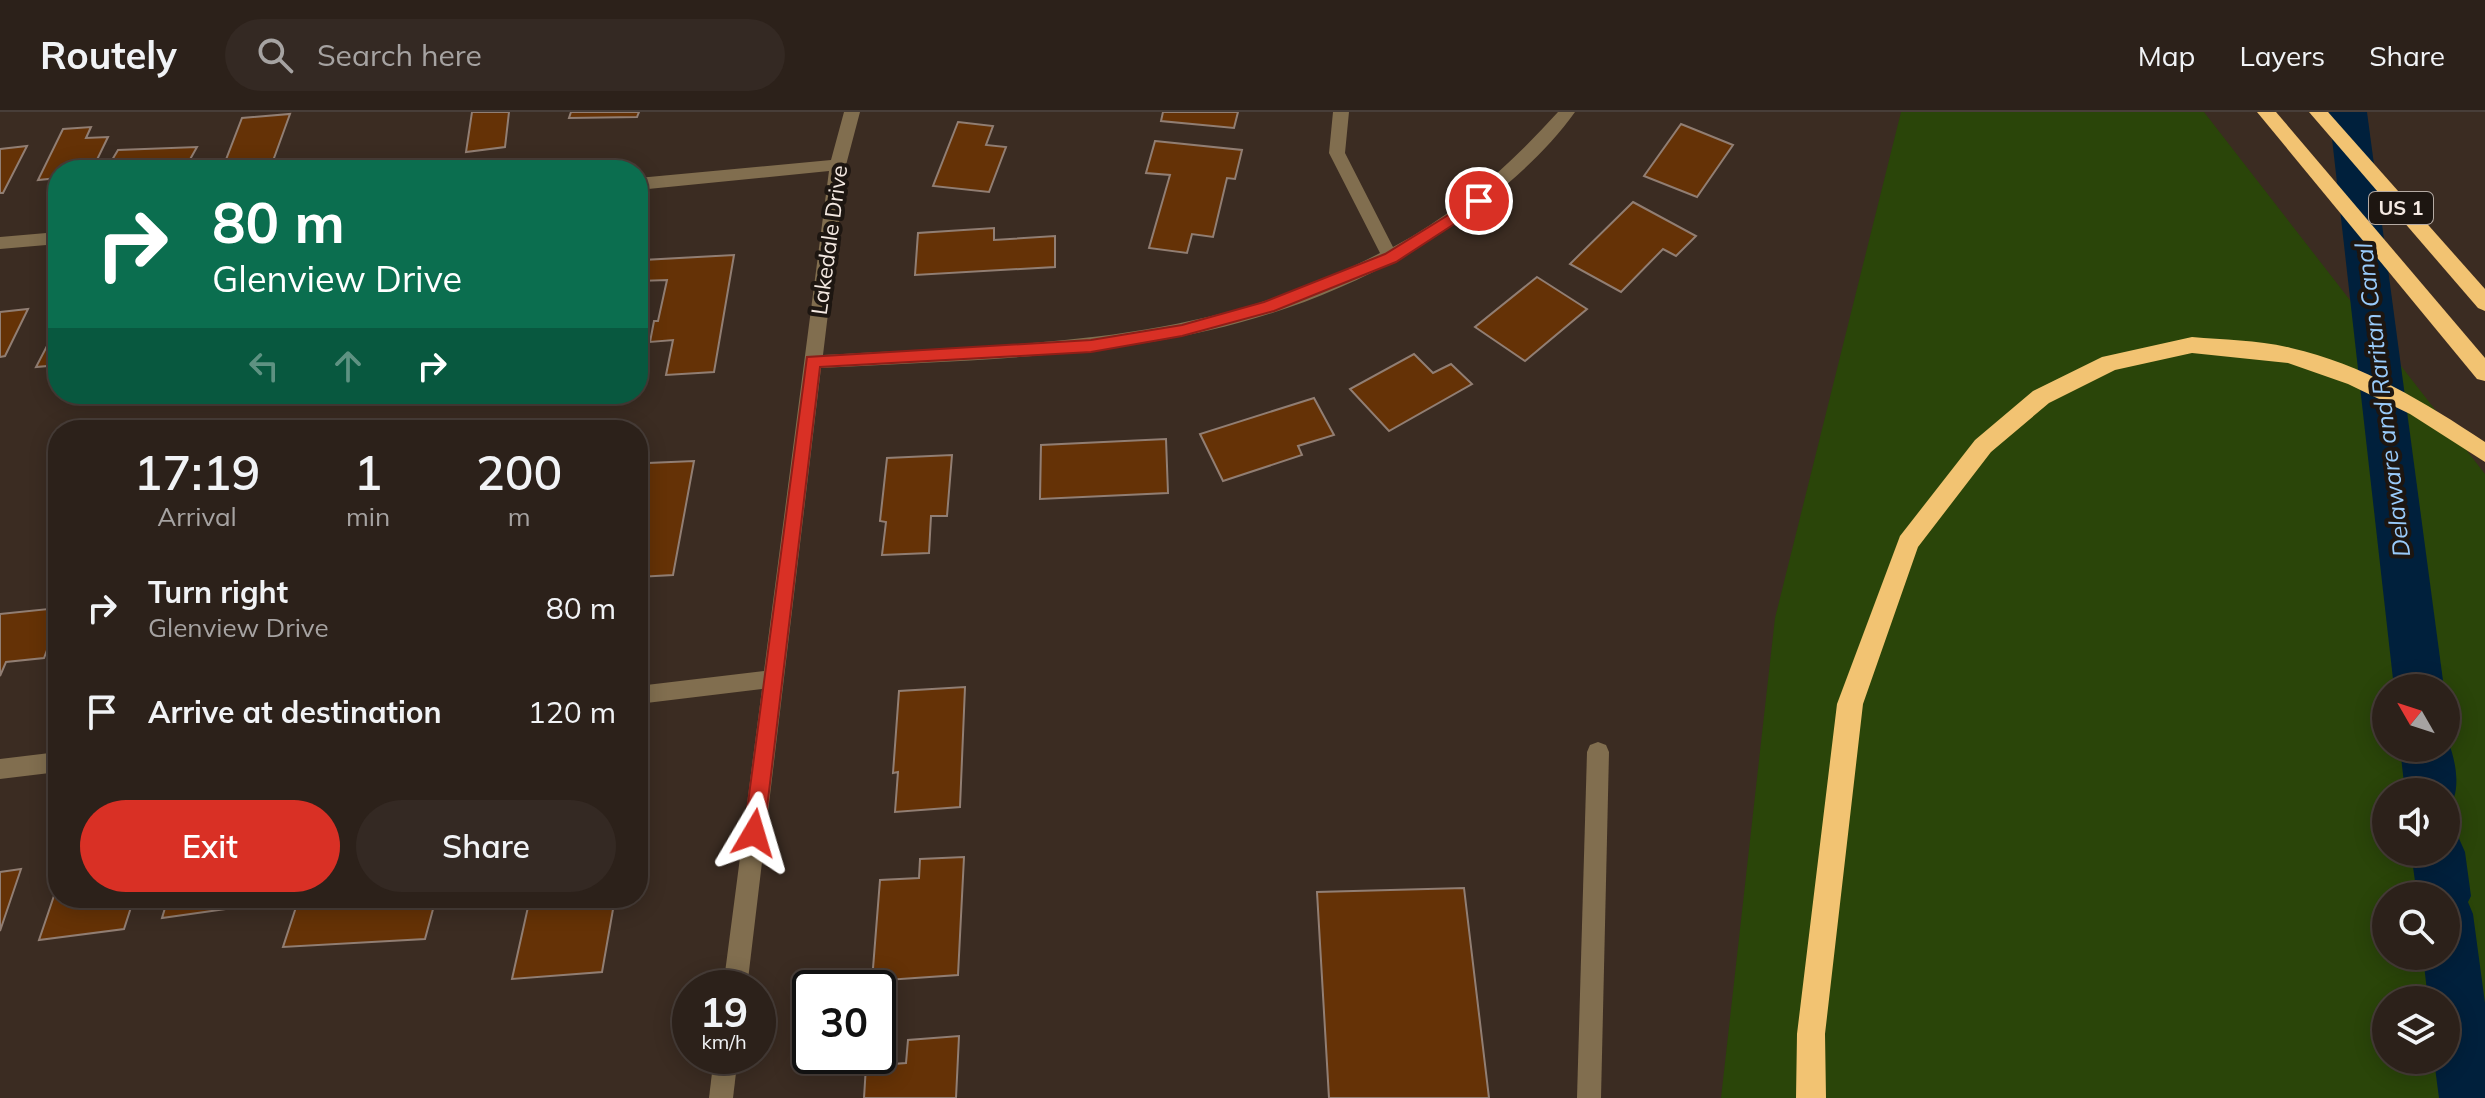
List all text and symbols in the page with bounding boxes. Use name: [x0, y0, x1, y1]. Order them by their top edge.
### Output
search box: [225, 19, 785, 91]
text: Routely: [40, 31, 177, 79]
icon: search: [253, 33, 297, 77]
text: Search here: [317, 36, 482, 74]
text: Map: [2138, 38, 2195, 73]
text: Layers: [2239, 38, 2325, 73]
text: Share: [2369, 38, 2445, 73]
street label: Lakedale Drive: [805, 163, 853, 317]
pin: [1445, 167, 1513, 235]
icon: arrive: [1457, 179, 1501, 223]
text: 80 m: [212, 187, 345, 257]
icon: right: [80, 192, 184, 296]
road number: US 1: [2369, 192, 2433, 224]
water label: Delaware and Raritan Canal: [2348, 241, 2416, 559]
text: Glenview Drive: [212, 256, 462, 301]
icon: left: [242, 344, 286, 388]
icon: ahead: [326, 344, 370, 388]
icon: right: [410, 344, 454, 388]
text: 17:19: [134, 442, 260, 502]
text: 1: [354, 442, 382, 502]
text: 200: [476, 442, 562, 502]
text: Arrival: [157, 500, 237, 533]
text: min: [346, 500, 390, 533]
text: m: [508, 500, 531, 533]
text: Turn right: [148, 573, 288, 611]
icon: right: [80, 586, 124, 630]
text: 80 m: [546, 589, 616, 627]
text: Glenview Drive: [148, 611, 329, 644]
north arrow: [2372, 674, 2460, 762]
map controls: [2372, 674, 2460, 1074]
icon: arrive: [80, 690, 124, 734]
text: Arrive at destination: [148, 693, 442, 731]
text: 120 m: [528, 693, 616, 731]
button: sound: [2372, 778, 2460, 866]
position arrow: [712, 791, 796, 875]
button: Exit: [80, 800, 340, 892]
button: Share: [356, 800, 616, 892]
button: search: [2372, 882, 2460, 970]
speed limit sign: 30: [792, 970, 896, 1074]
button: layers: [2372, 986, 2460, 1074]
text: 19: [700, 987, 748, 1037]
text: km/h: [701, 1029, 747, 1054]

